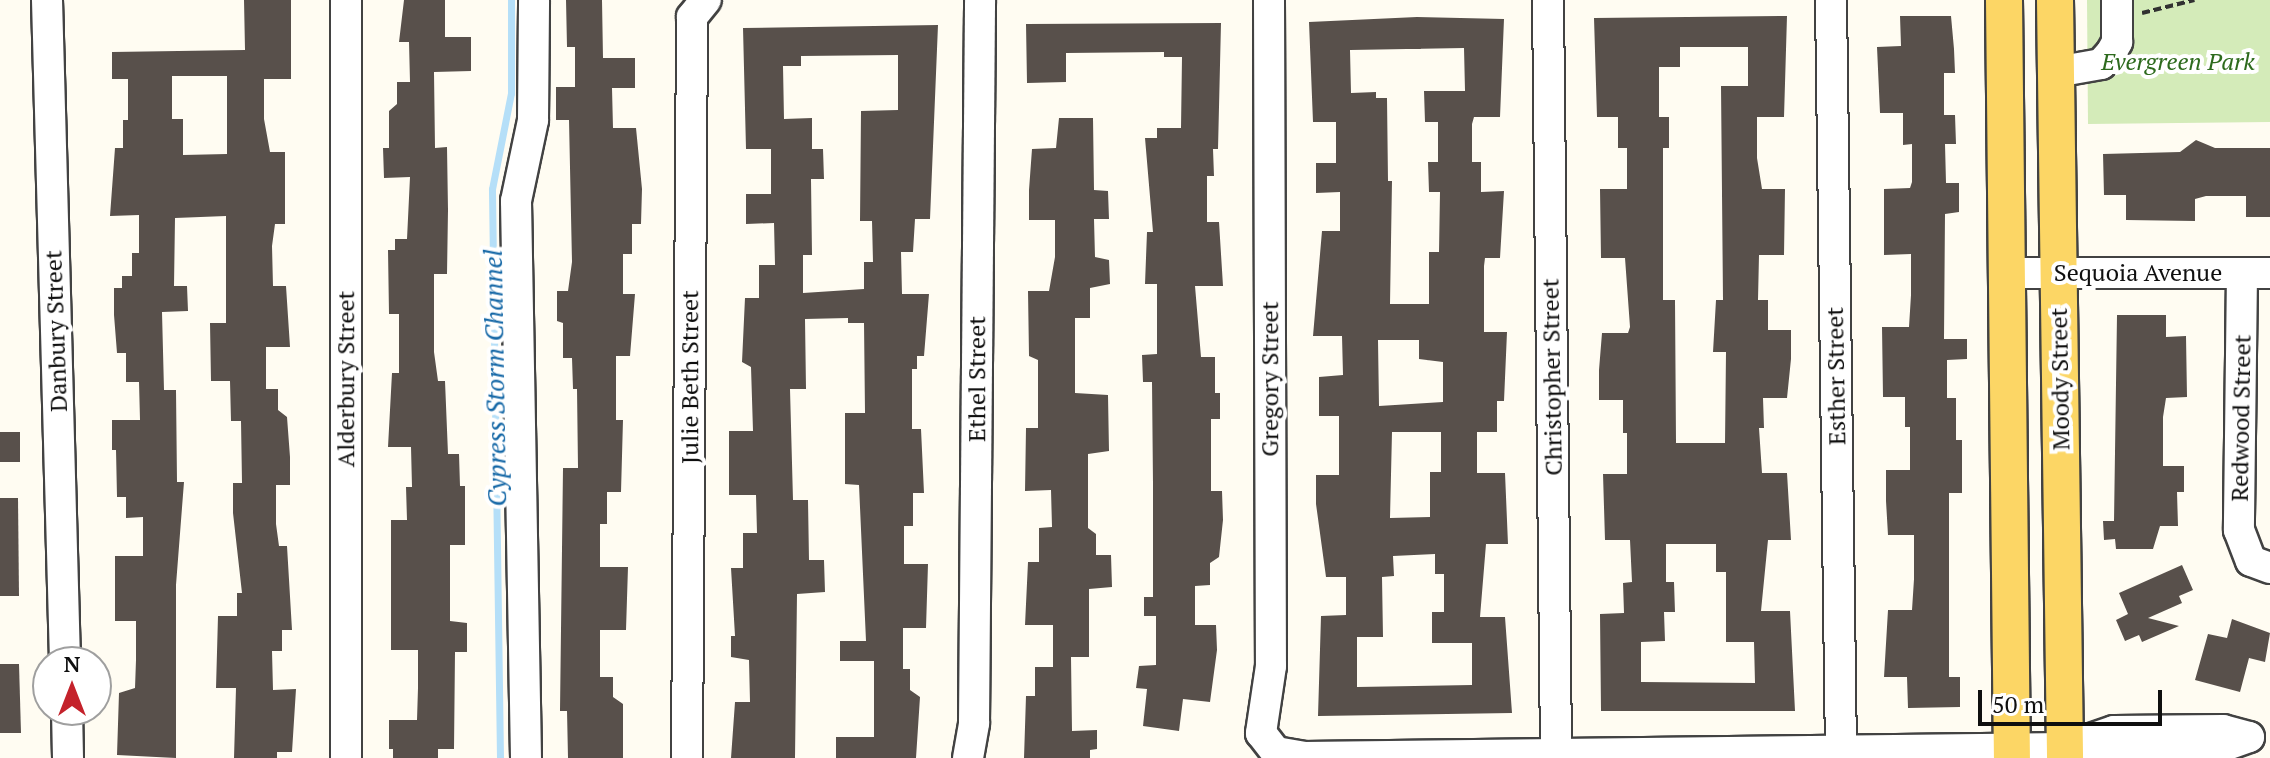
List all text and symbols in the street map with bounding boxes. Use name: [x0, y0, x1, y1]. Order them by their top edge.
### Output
park label: Evergreen Park: [2101, 48, 2255, 76]
water label: Cypress Storm Channel: [477, 249, 513, 507]
street label: Danbury Street: [39, 250, 73, 412]
street label: Sequoia Avenue: [2054, 259, 2222, 287]
street label: Christopher Street: [1536, 278, 1568, 476]
street label: Julie Beth Street: [676, 290, 704, 464]
street label: Alderbury Street: [332, 291, 360, 467]
street label: Gregory Street: [1256, 301, 1284, 457]
street label: Esther Street: [1820, 307, 1852, 445]
street label: Moody Street: [2044, 307, 2076, 451]
street label: Ethel Street: [963, 316, 991, 442]
street label: Redwood Street: [2225, 334, 2257, 502]
north arrow: [32, 646, 112, 726]
text: N: [64, 649, 80, 678]
scale bar: [1982, 674, 2166, 724]
text: 50 m: [1992, 688, 2044, 720]

